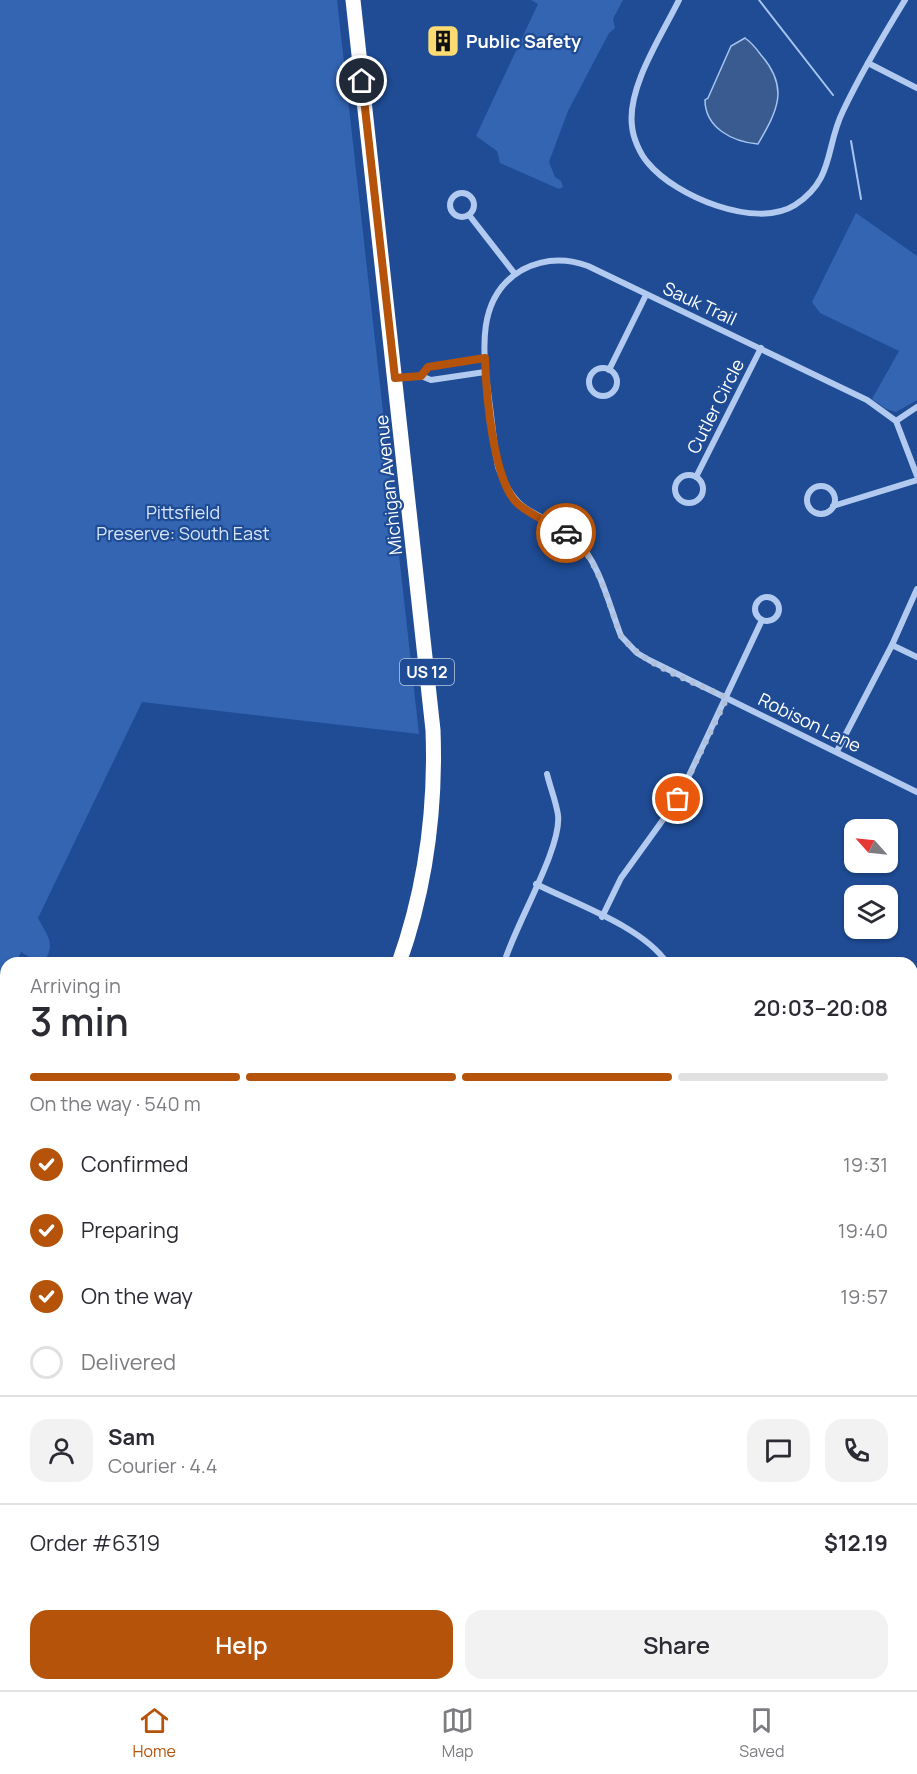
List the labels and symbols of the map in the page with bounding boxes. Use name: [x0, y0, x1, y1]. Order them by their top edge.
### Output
building icon: Public Safety: [425, 23, 461, 59]
place label: Public Safety: [466, 29, 581, 53]
pin: [336, 55, 387, 106]
street label: Sauk Trail: [659, 275, 741, 331]
street label: Cutler Circle: [681, 354, 749, 458]
street label: Michigan Avenue: [369, 414, 407, 556]
park label: Pittsfield Preserve: South East: [96, 500, 270, 545]
courier: [536, 503, 596, 563]
road number: US 12: [400, 659, 454, 685]
street label: Robison Lane: [755, 687, 865, 757]
pin: [652, 773, 703, 824]
north arrow: [844, 819, 898, 873]

